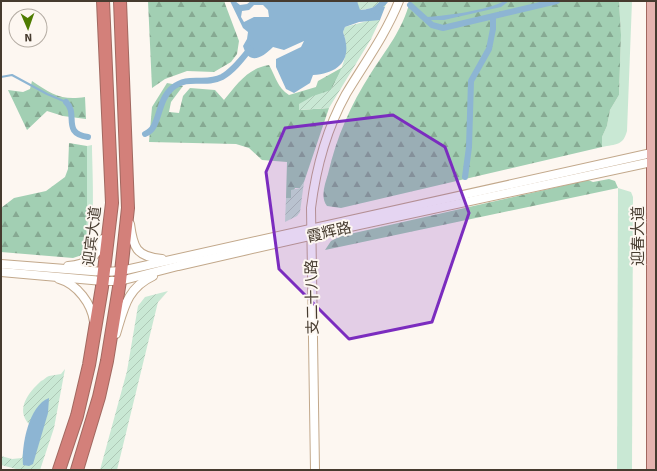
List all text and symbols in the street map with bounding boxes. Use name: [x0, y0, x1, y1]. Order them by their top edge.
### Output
north arrow: [8, 8, 48, 48]
text: N: [24, 31, 32, 44]
street label: 迎宾大道: [79, 205, 105, 267]
street label: 迎春大道: [629, 206, 647, 266]
street label: 霞辉路: [305, 218, 353, 246]
street label: 支二十八路: [302, 259, 322, 335]

